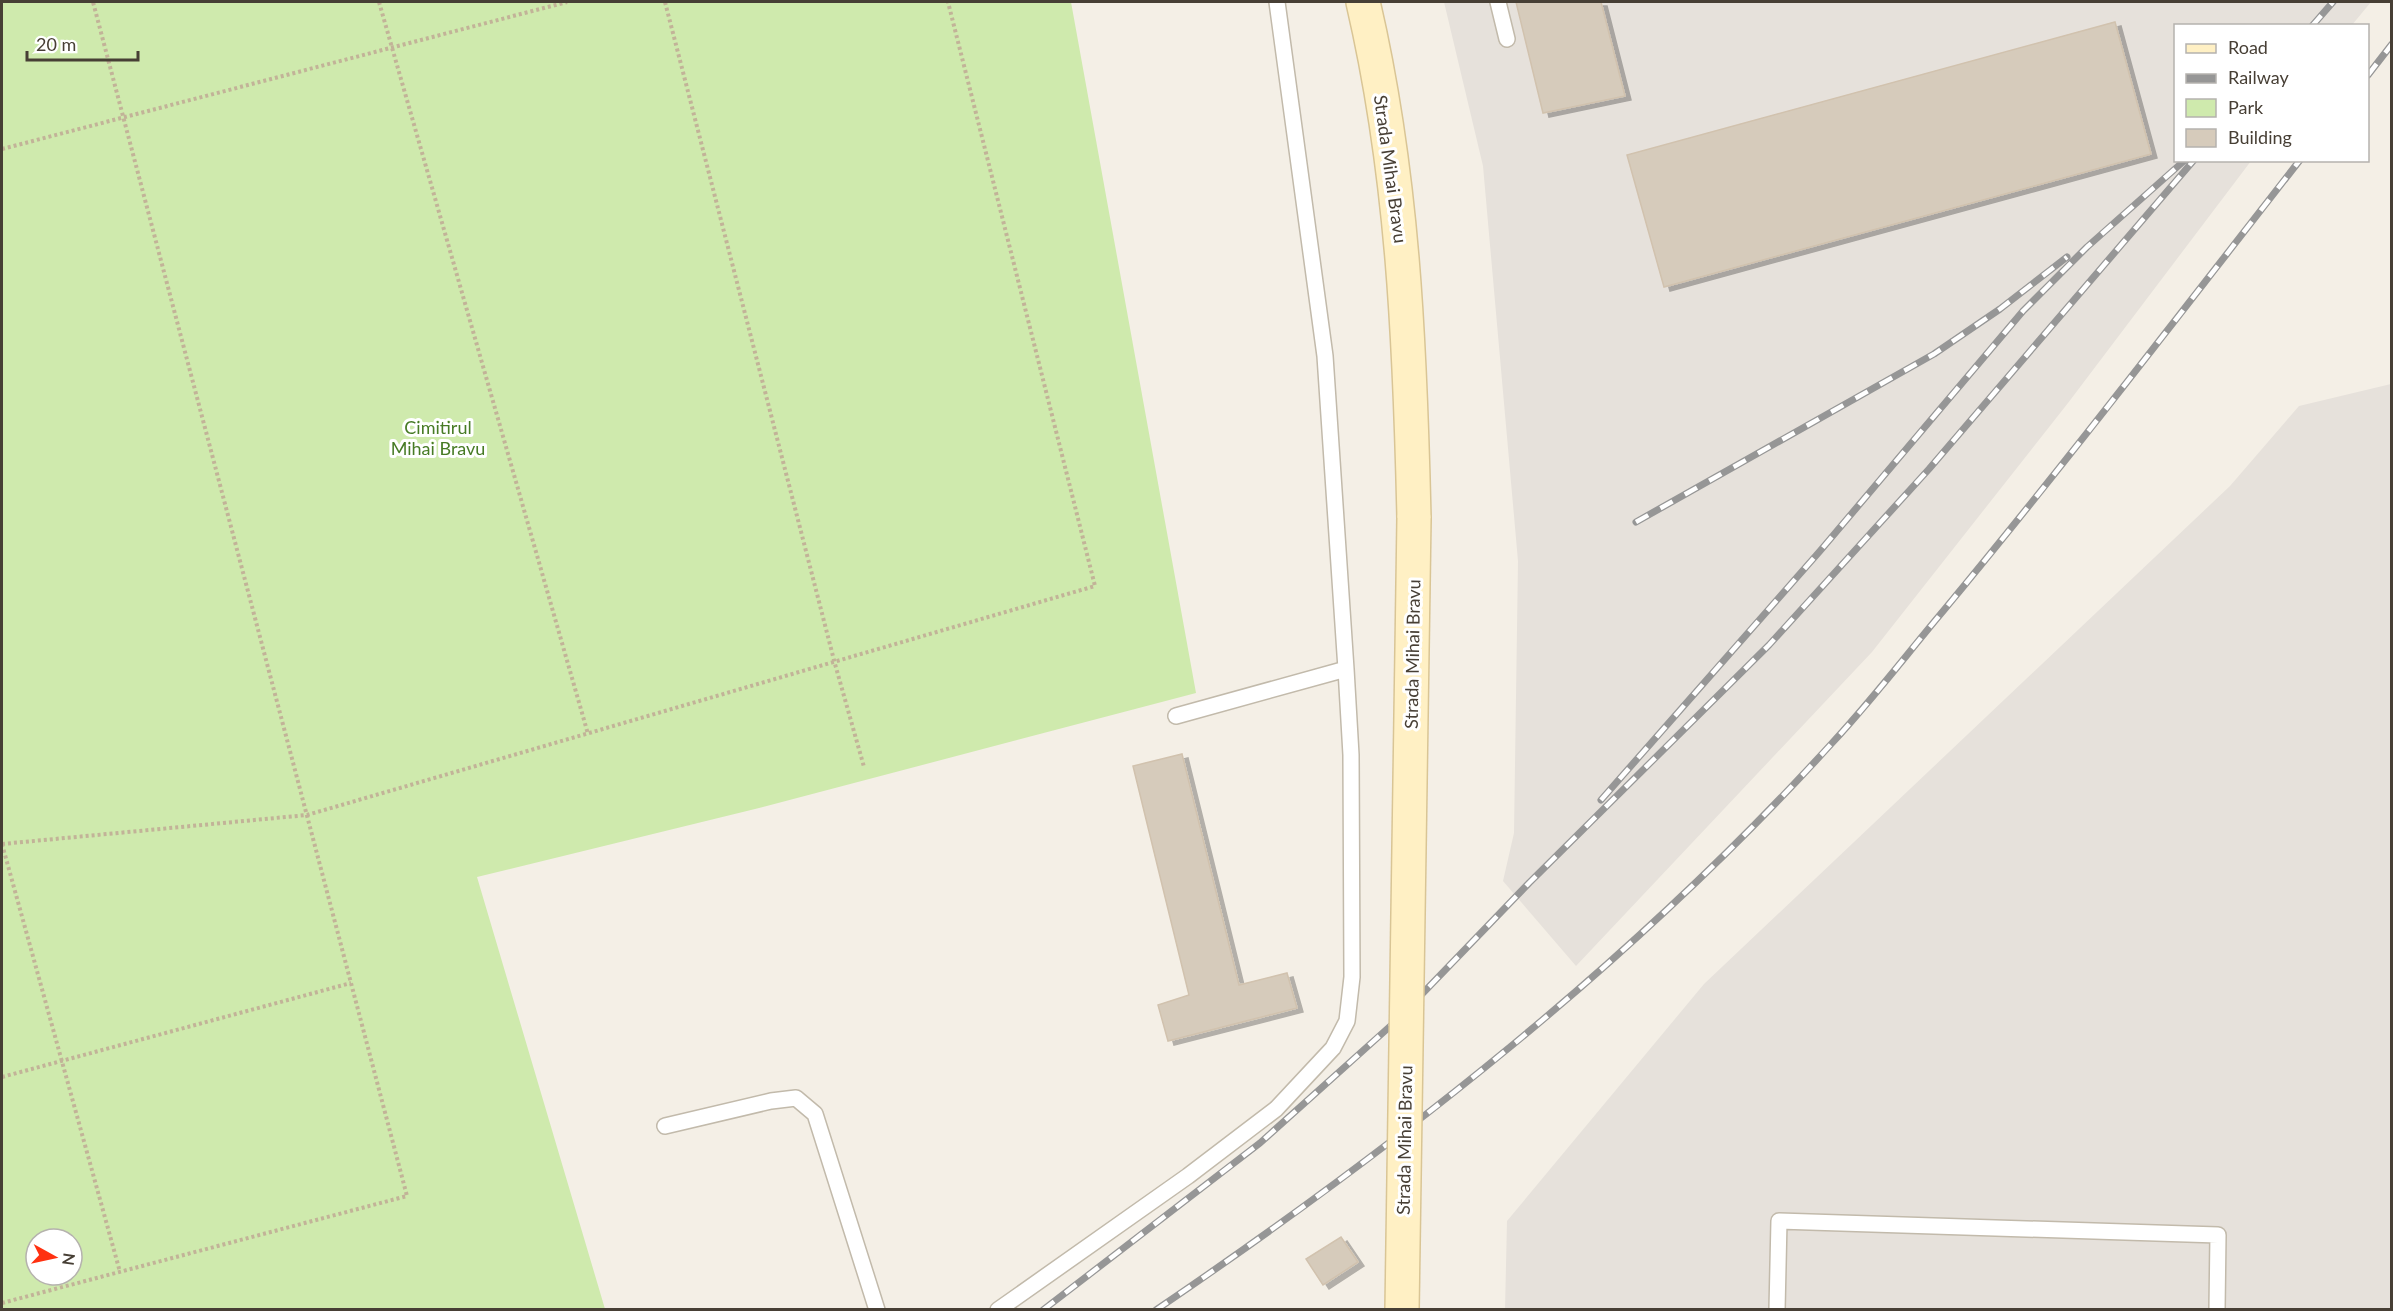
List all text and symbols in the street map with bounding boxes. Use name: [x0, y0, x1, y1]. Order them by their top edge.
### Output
scale bar: [27, 24, 138, 62]
legend: [2174, 24, 2369, 162]
text: 20 m: [36, 33, 76, 55]
text: Road: [2228, 36, 2268, 58]
text: Railway: [2228, 66, 2289, 88]
street label: Strada Mihai Bravu: [1370, 93, 1412, 245]
text: Park: [2228, 96, 2264, 118]
text: Building: [2228, 126, 2292, 148]
park label: Cimitirul Mihai Bravu: [391, 416, 485, 459]
street label: Strada Mihai Bravu: [1400, 579, 1424, 729]
street label: Strada Mihai Bravu: [1392, 1065, 1416, 1215]
north arrow: [24, 1227, 84, 1287]
text: N: [59, 1252, 80, 1267]

